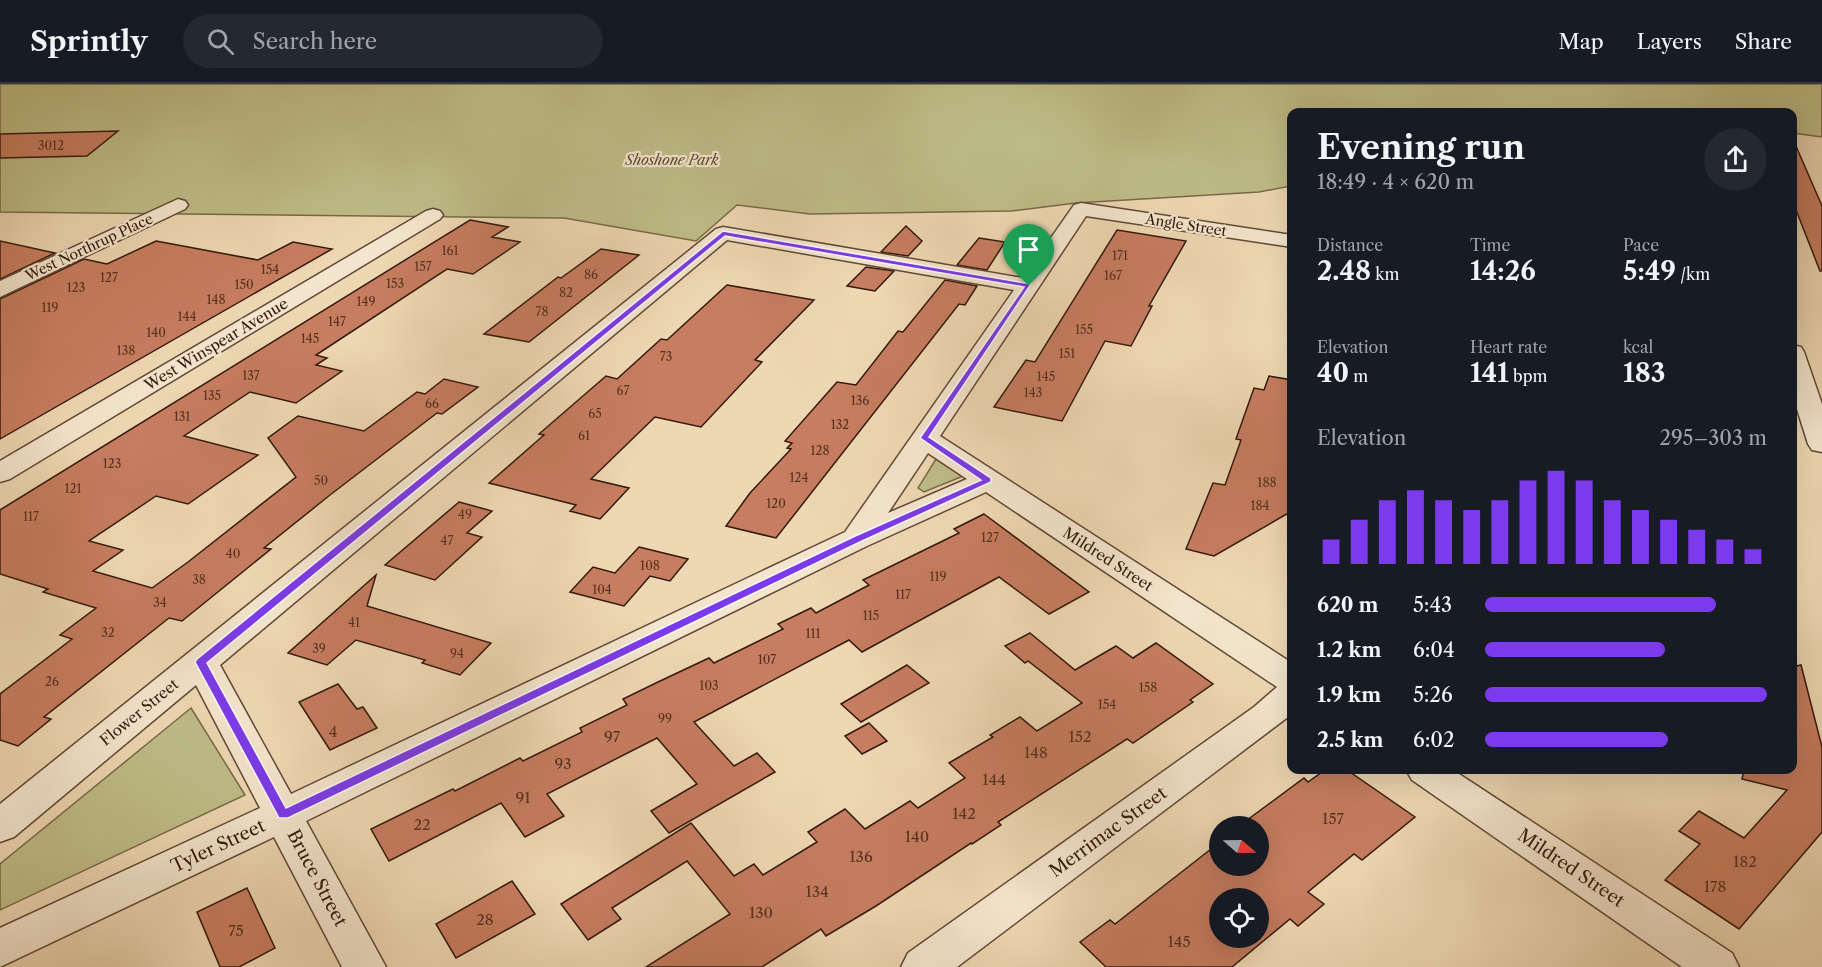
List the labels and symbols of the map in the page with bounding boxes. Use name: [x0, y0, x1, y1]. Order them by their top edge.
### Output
house number: 3012: [38, 138, 64, 153]
park label: Shoshone Park: [624, 151, 719, 169]
street label: West Northrup Place: [21, 209, 156, 285]
street label: Angle Street: [1143, 210, 1228, 240]
pin: [1003, 224, 1054, 286]
house number: 161: [441, 243, 459, 258]
house number: 171: [1112, 248, 1128, 263]
house number: 157: [414, 259, 432, 274]
house number: 154: [261, 262, 279, 277]
house number: 86: [584, 267, 598, 282]
house number: 167: [1104, 268, 1122, 283]
house number: 127: [100, 270, 118, 285]
house number: 153: [386, 276, 404, 291]
house number: 150: [234, 277, 254, 292]
house number: 123: [67, 280, 85, 295]
house number: 82: [559, 285, 573, 300]
house number: 148: [206, 292, 226, 307]
street label: West Winspear Avenue: [140, 294, 291, 395]
house number: 149: [356, 294, 376, 309]
house number: 119: [41, 300, 59, 315]
house number: 78: [535, 304, 549, 319]
house number: 144: [178, 309, 197, 324]
house number: 147: [328, 314, 346, 329]
house number: 155: [1075, 322, 1093, 337]
house number: 140: [146, 325, 166, 340]
house number: 145: [301, 331, 319, 346]
house number: 138: [117, 343, 135, 358]
house number: 151: [1059, 346, 1075, 361]
house number: 73: [660, 349, 672, 364]
house number: 137: [242, 368, 260, 383]
house number: 145: [1037, 369, 1055, 384]
house number: 67: [617, 383, 629, 398]
house number: 143: [1024, 385, 1042, 400]
house number: 135: [203, 388, 221, 403]
house number: 136: [851, 393, 869, 408]
house number: 66: [425, 396, 439, 411]
house number: 65: [588, 406, 602, 421]
house number: 131: [174, 409, 190, 424]
house number: 132: [831, 417, 849, 432]
house number: 61: [578, 428, 590, 443]
house number: 128: [810, 443, 830, 458]
house number: 123: [103, 456, 121, 471]
house number: 124: [790, 470, 809, 485]
house number: 50: [314, 473, 328, 488]
house number: 188: [1257, 475, 1277, 490]
house number: 121: [65, 481, 82, 496]
house number: 120: [766, 496, 786, 511]
house number: 184: [1250, 498, 1270, 513]
house number: 49: [458, 507, 472, 522]
house number: 117: [23, 509, 39, 524]
street label: Mildred Street: [1059, 523, 1157, 596]
house number: 127: [981, 530, 999, 545]
house number: 47: [441, 533, 454, 548]
house number: 40: [226, 546, 240, 561]
house number: 108: [640, 558, 660, 573]
house number: 119: [929, 569, 947, 584]
house number: 38: [192, 572, 206, 587]
house number: 104: [592, 582, 612, 597]
house number: 117: [895, 587, 911, 602]
house number: 34: [153, 595, 167, 610]
house number: 115: [863, 608, 879, 623]
house number: 41: [348, 615, 360, 630]
house number: 32: [101, 625, 115, 640]
house number: 111: [805, 626, 821, 641]
house number: 39: [312, 641, 326, 656]
house number: 94: [450, 646, 464, 661]
house number: 107: [758, 652, 776, 667]
house number: 26: [45, 674, 59, 689]
street label: Flower Street: [96, 674, 183, 750]
house number: 103: [699, 678, 719, 693]
house number: 158: [1139, 680, 1157, 695]
house number: 154: [1098, 697, 1116, 712]
house number: 99: [658, 711, 672, 726]
house number: 4: [329, 722, 337, 741]
house number: 97: [604, 727, 621, 746]
house number: 152: [1068, 727, 1092, 746]
house number: 148: [1024, 743, 1048, 762]
house number: 93: [554, 754, 572, 773]
house number: 144: [982, 770, 1006, 789]
street label: Merrimac Street: [1045, 782, 1172, 882]
house number: 91: [515, 788, 531, 807]
house number: 142: [952, 804, 976, 823]
house number: 157: [1322, 809, 1345, 828]
street label: Tyler Street: [167, 814, 269, 877]
house number: 22: [413, 815, 431, 834]
north arrow: [1209, 816, 1269, 876]
street label: Mildred Street: [1513, 824, 1629, 912]
street label: Bruce Street: [282, 826, 352, 931]
house number: 140: [905, 827, 929, 846]
house number: 136: [849, 847, 873, 866]
house number: 182: [1733, 852, 1757, 871]
house number: 178: [1704, 877, 1726, 896]
house number: 134: [805, 882, 829, 901]
house number: 130: [749, 903, 773, 922]
house number: 28: [476, 910, 494, 929]
house number: 75: [228, 921, 244, 940]
house number: 145: [1167, 932, 1191, 951]

